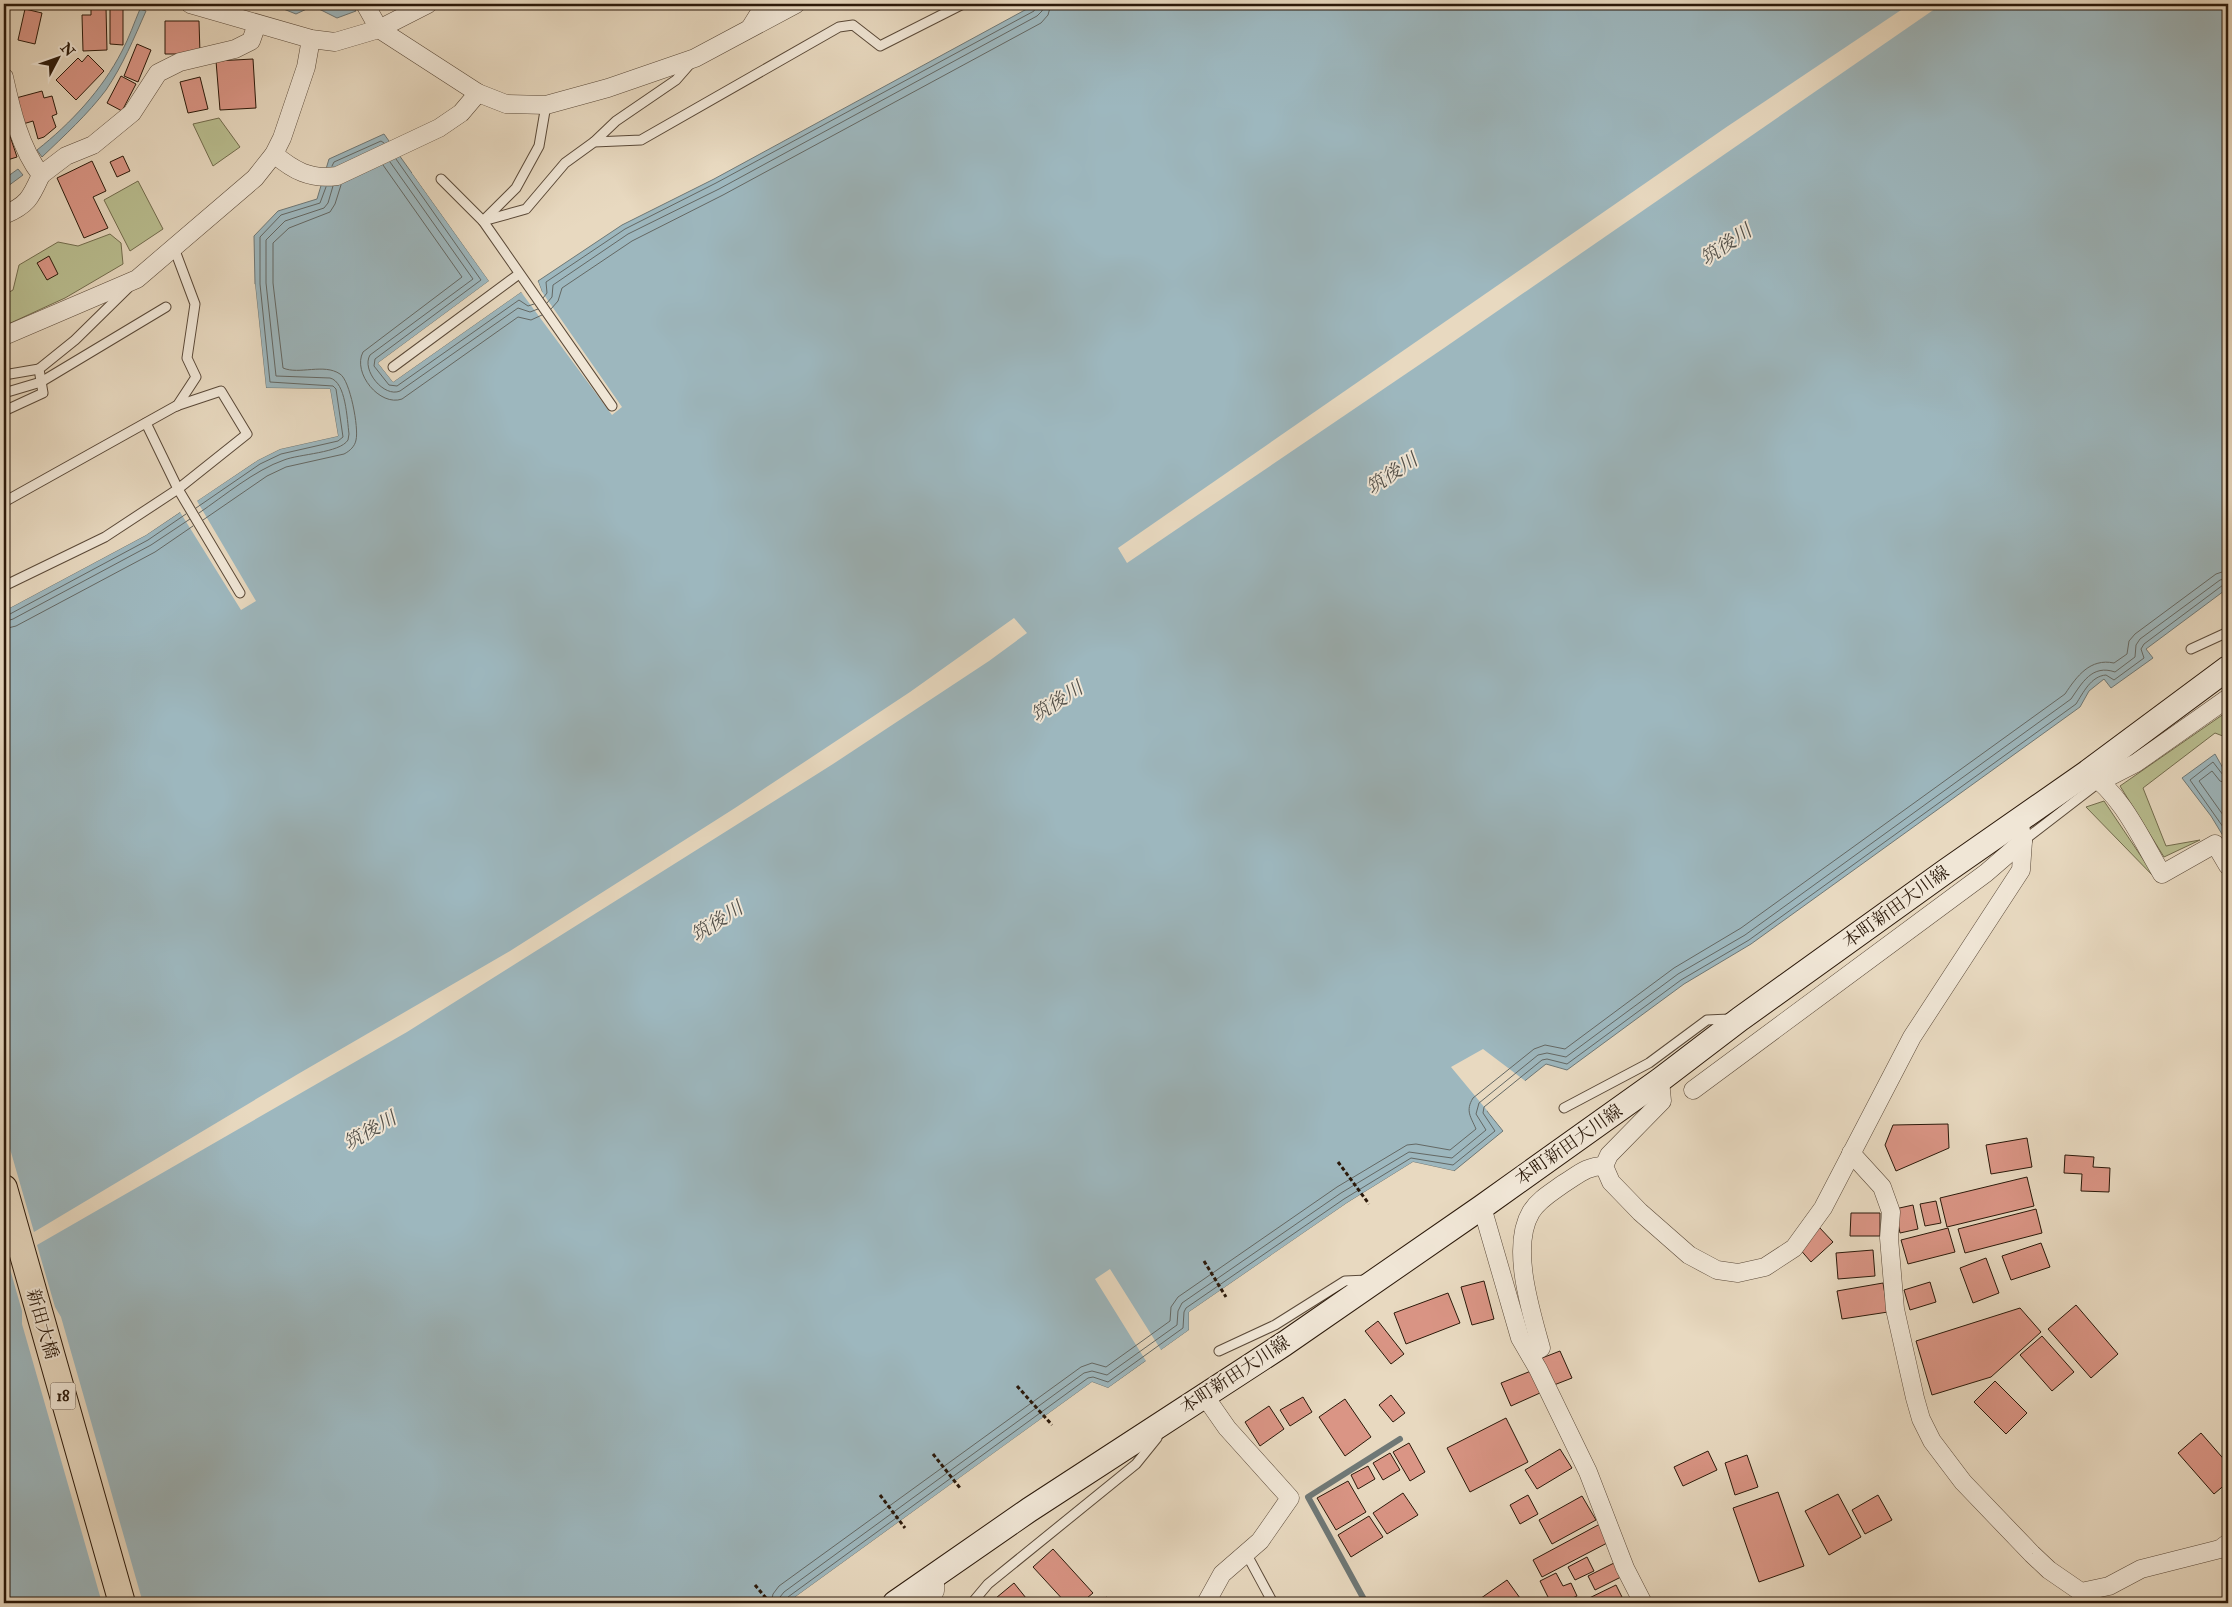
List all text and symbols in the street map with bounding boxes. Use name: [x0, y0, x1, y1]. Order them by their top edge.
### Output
north arrow: [32, 32, 82, 82]
text: N: [56, 39, 78, 60]
water label: 筑後川: [1696, 218, 1758, 271]
water label: 筑後川: [1362, 447, 1424, 500]
water label: 筑後川: [1027, 675, 1089, 728]
street label: 本町新田大川線: [1838, 861, 1954, 953]
water label: 筑後川: [687, 895, 749, 948]
street label: 本町新田大川線: [1511, 1099, 1627, 1191]
water label: 筑後川: [339, 1105, 402, 1156]
street label: 新田大橋: [21, 1286, 63, 1362]
street label: 本町新田大川線: [1176, 1331, 1294, 1419]
road number: 18: [50, 1382, 76, 1410]

